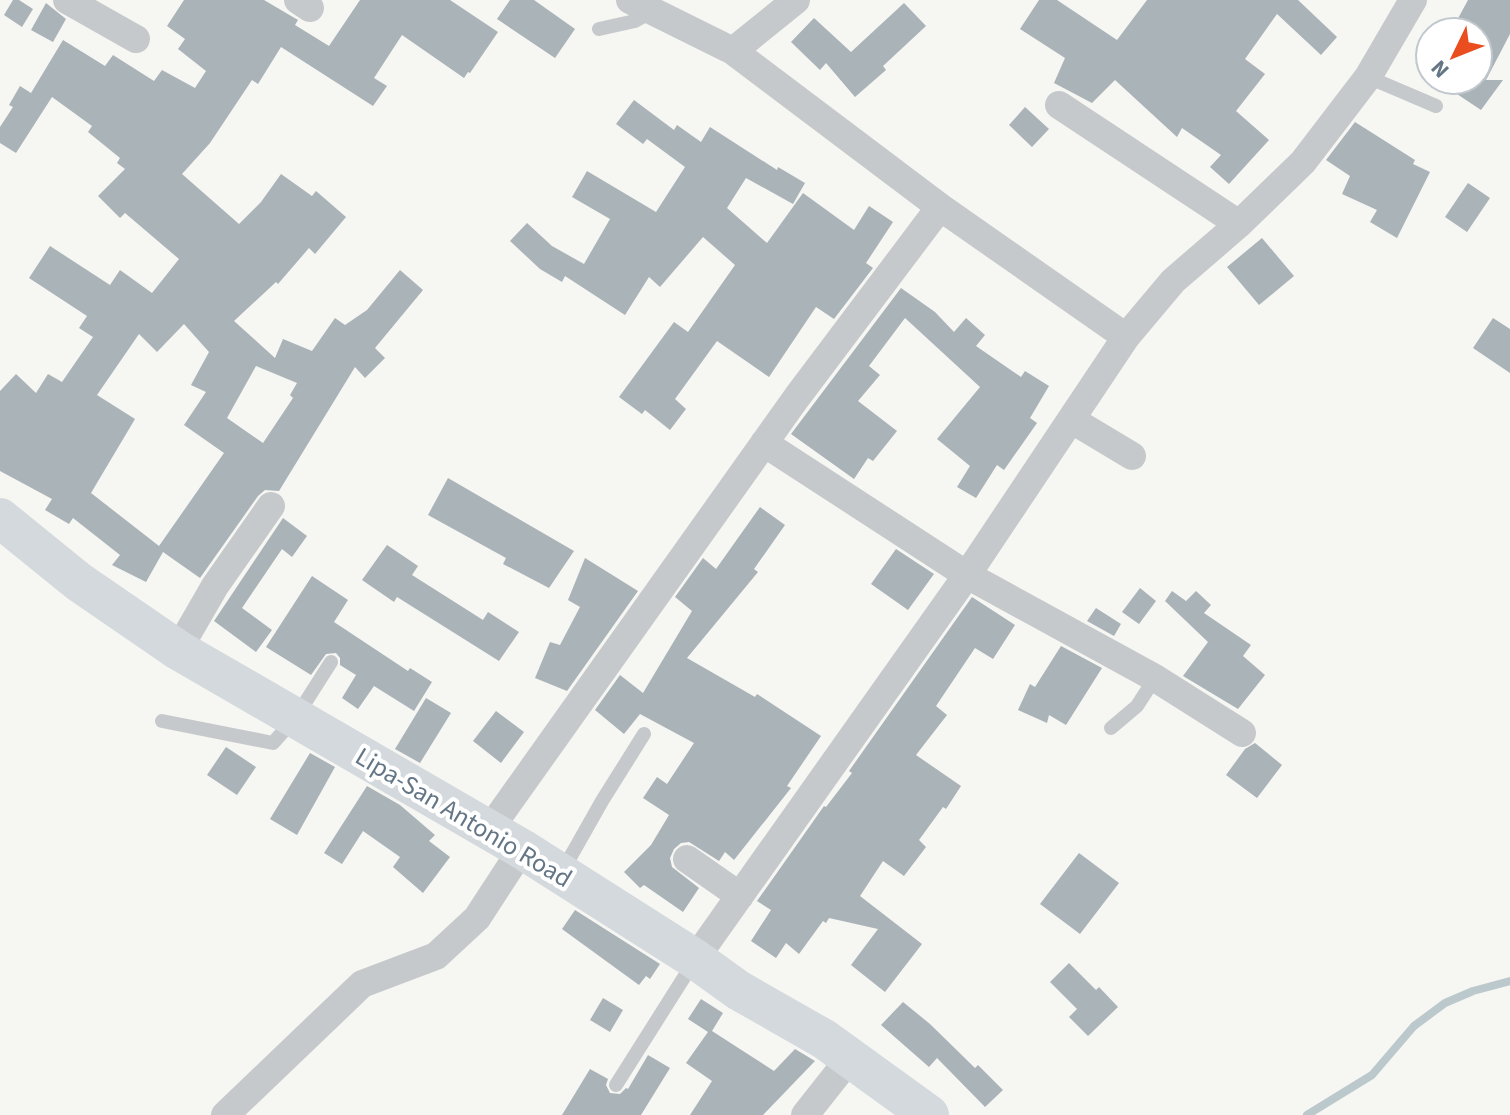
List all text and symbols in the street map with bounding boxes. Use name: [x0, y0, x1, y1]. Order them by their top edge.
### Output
north arrow: [1414, 16, 1494, 96]
text: N: [1423, 53, 1457, 85]
street label: Lipa-San Antonio Road: [348, 738, 579, 897]

